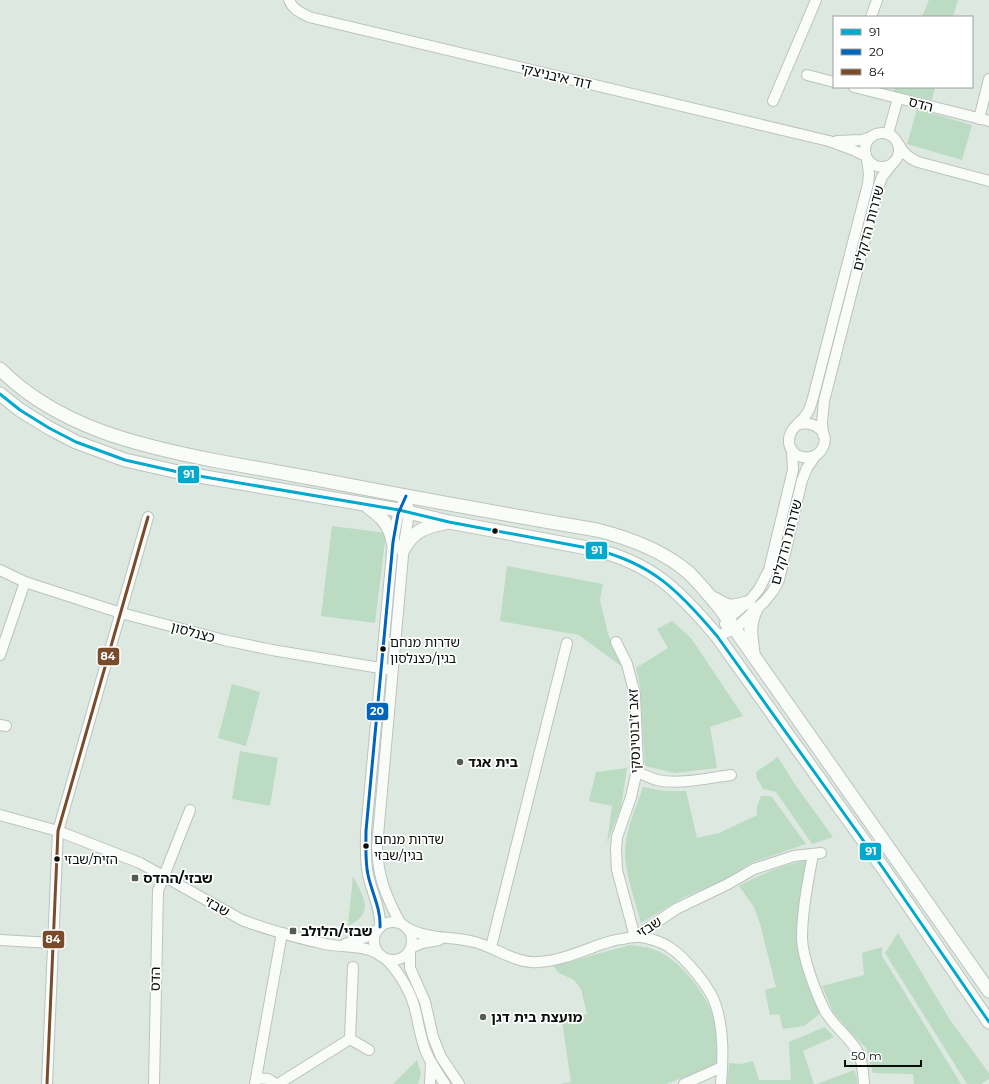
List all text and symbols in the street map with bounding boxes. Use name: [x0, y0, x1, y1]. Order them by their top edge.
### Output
legend: [833, 16, 973, 88]
text: 91: [869, 24, 881, 39]
text: 20: [869, 44, 884, 59]
street label: דוד איבניצקי: [519, 59, 594, 93]
text: 84: [869, 64, 885, 79]
street label: הדס: [907, 92, 935, 116]
street label: שדרות הדקלים: [848, 183, 888, 273]
line badge: 91: [177, 465, 200, 484]
text: 91: [183, 467, 195, 481]
street label: שדרות הדקלים: [766, 497, 806, 587]
unlabelled marker: [490, 526, 500, 536]
line badge: 91: [585, 541, 608, 560]
text: 91: [591, 543, 603, 557]
street label: כצנלסון: [169, 617, 217, 647]
place label: שדרות מנחם בגין/כצנלסון: [390, 634, 460, 666]
marker: שדרות מנחם בגין/כצנלסון: [378, 644, 388, 654]
line badge: 84: [97, 647, 120, 666]
text: 84: [101, 649, 116, 663]
street label: זאב ז'בוטינסקי: [624, 688, 644, 774]
line badge: 20: [366, 702, 389, 721]
text: 20: [370, 704, 385, 718]
place label: בית אגד: [468, 753, 518, 771]
marker: בית אגד: [455, 757, 465, 767]
place label: שדרות מנחם בגין/שבזי: [374, 831, 444, 863]
marker: שדרות מנחם בגין/שבזי: [361, 841, 371, 851]
line badge: 91: [859, 842, 882, 861]
text: 91: [865, 844, 877, 858]
place label: הזית/שבזי: [64, 851, 118, 867]
marker: הזית/שבזי: [52, 854, 62, 864]
place label: שבזי/ההדס: [143, 869, 213, 887]
marker: שבזי/ההדס: [130, 873, 140, 883]
street label: שבזי: [201, 892, 233, 920]
street label: שבזי: [633, 912, 665, 942]
place label: שבזי/הלולב: [301, 922, 373, 940]
marker: שבזי/הלולב: [288, 926, 298, 936]
line badge: 84: [42, 930, 65, 949]
text: 84: [46, 932, 61, 946]
street label: הדס: [146, 966, 164, 992]
place label: מועצת בית דגן: [491, 1008, 582, 1026]
marker: מועצת בית דגן: [478, 1012, 488, 1022]
scale bar: [845, 1042, 921, 1068]
text: 50 m: [851, 1048, 882, 1063]

